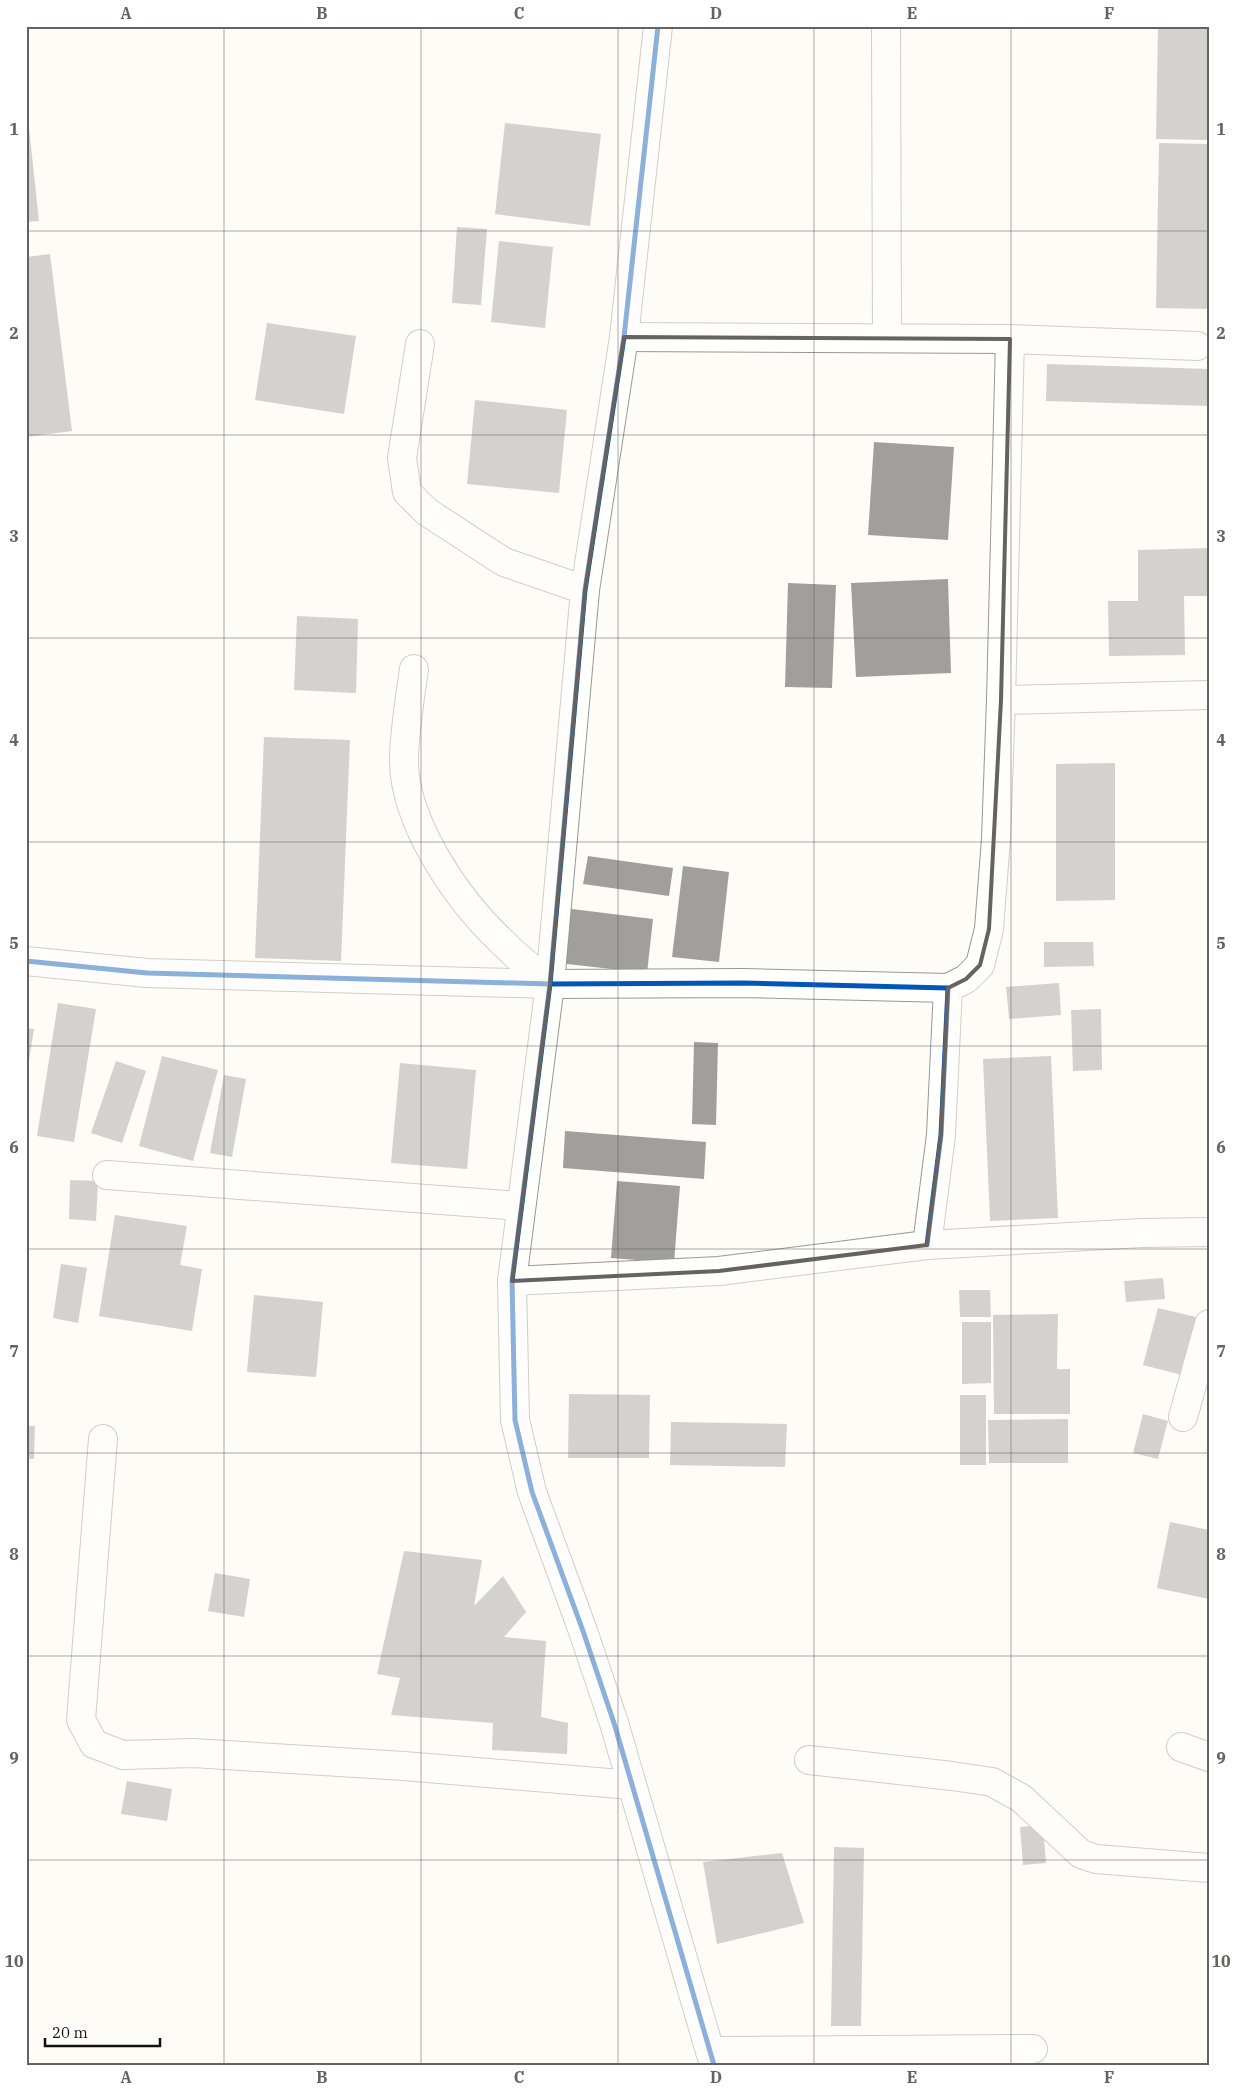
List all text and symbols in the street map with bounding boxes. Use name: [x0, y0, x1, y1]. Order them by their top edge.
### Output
text: A: [120, 3, 132, 23]
text: B: [316, 3, 328, 23]
text: C: [514, 3, 524, 23]
text: D: [710, 3, 722, 23]
text: E: [907, 3, 917, 23]
text: F: [1104, 3, 1114, 23]
text: 1: [9, 119, 19, 139]
text: 1: [1216, 119, 1226, 139]
text: 2: [9, 323, 19, 343]
text: 2: [1216, 323, 1226, 343]
text: 3: [9, 526, 19, 546]
text: 3: [1216, 526, 1226, 546]
text: 4: [9, 730, 19, 750]
text: 4: [1216, 730, 1226, 750]
text: 5: [9, 933, 19, 953]
text: 5: [1216, 933, 1226, 953]
text: 6: [9, 1137, 19, 1157]
text: 6: [1216, 1137, 1226, 1157]
text: 7: [9, 1341, 19, 1361]
text: 7: [1216, 1341, 1226, 1361]
text: 8: [9, 1544, 19, 1564]
text: 8: [1216, 1544, 1226, 1564]
text: 9: [9, 1748, 19, 1768]
text: 9: [1216, 1748, 1226, 1768]
text: 10: [4, 1951, 24, 1971]
text: 10: [1211, 1951, 1231, 1971]
scale bar: [45, 2016, 160, 2048]
text: 20 m: [52, 2023, 88, 2042]
text: A: [120, 2067, 132, 2087]
text: B: [316, 2067, 328, 2087]
text: C: [514, 2067, 524, 2087]
text: D: [710, 2067, 722, 2087]
text: E: [907, 2067, 917, 2087]
text: F: [1104, 2067, 1114, 2087]

